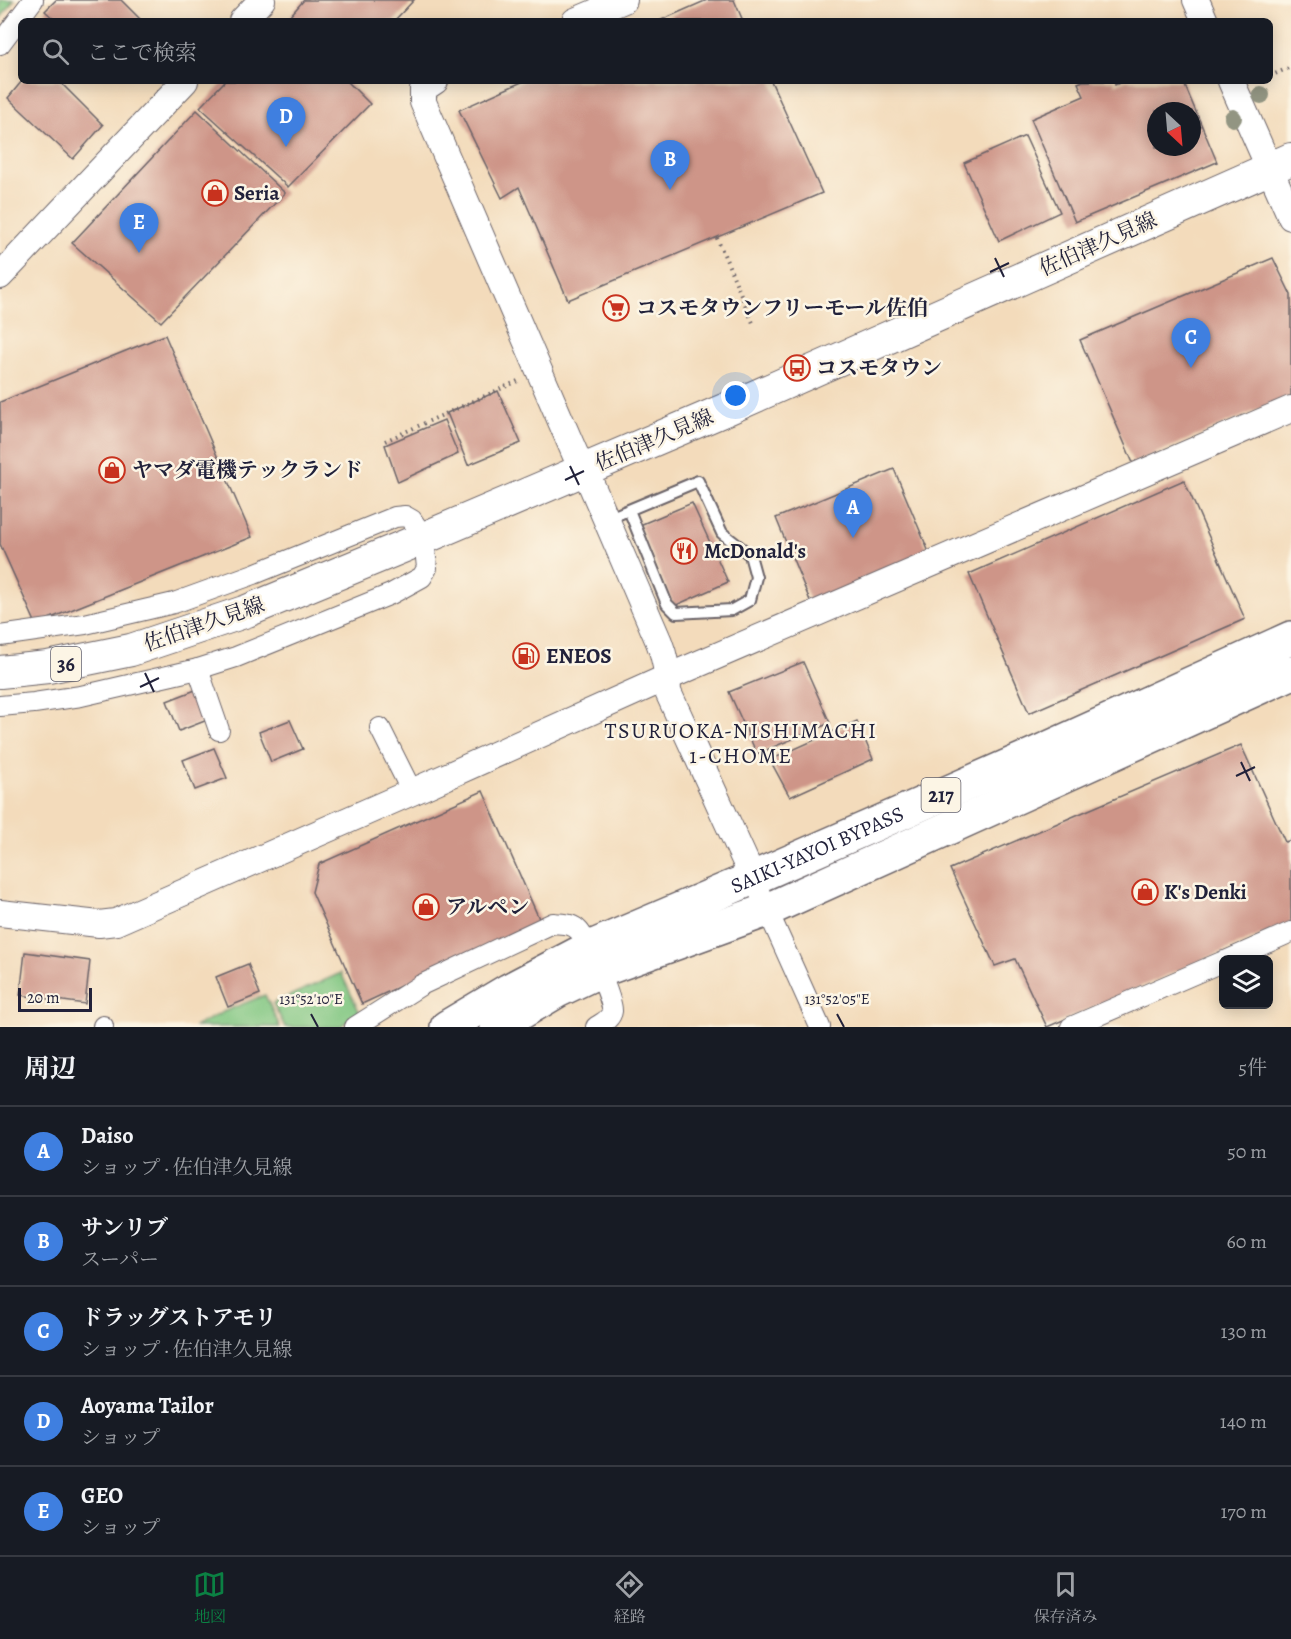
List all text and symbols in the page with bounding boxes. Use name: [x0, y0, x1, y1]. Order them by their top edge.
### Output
search box: [18, 18, 1273, 84]
icon: search: [39, 35, 72, 68]
text: ここで検索: [87, 38, 197, 68]
pin: D: [266, 98, 306, 147]
north arrow: [1147, 102, 1201, 156]
pin: B: [650, 140, 690, 190]
shop icon: Seria: [200, 178, 230, 208]
place label: Seria: [234, 179, 280, 207]
pin: E: [120, 204, 158, 253]
street label: 佐伯津久見線: [1035, 206, 1161, 282]
supermarket icon: コスモタウンフリーモール佐伯: [601, 293, 631, 323]
place label: コスモタウンフリーモール佐伯: [636, 294, 928, 322]
pin: C: [1172, 318, 1210, 368]
bus stop icon: コスモタウン: [782, 353, 812, 383]
place label: コスモタウン: [816, 354, 942, 382]
your location: [721, 381, 750, 410]
street label: 佐伯津久見線: [591, 402, 717, 478]
shop icon: ヤマダ電機テックランド: [97, 455, 127, 485]
place label: ヤマダ電機テックランド: [132, 456, 363, 484]
pin: A: [834, 488, 872, 538]
restaurant icon: McDonald's: [669, 536, 699, 566]
place label: McDonald's: [704, 537, 806, 565]
street label: 佐伯津久見線: [140, 590, 268, 658]
fuel station icon: ENEOS: [511, 641, 541, 671]
place label: ENEOS: [546, 642, 612, 670]
road number: 36: [51, 647, 81, 681]
district label: TSURUOKA-NISHIMACHI 1-CHOME: [605, 716, 877, 771]
road number: 217: [922, 778, 960, 812]
street label: SAIKI-YAYOI BYPASS: [726, 799, 908, 900]
shop icon: K's Denki: [1130, 877, 1160, 907]
place label: K's Denki: [1164, 878, 1247, 906]
shop icon: アルペン: [411, 892, 441, 922]
place label: アルペン: [446, 893, 529, 921]
map controls: [1219, 955, 1273, 1009]
button: layers: [1219, 955, 1273, 1009]
scale bar: [18, 985, 92, 1013]
text: 20 m: [27, 987, 60, 1009]
text: 131°52'10"E: [279, 989, 343, 1009]
text: 131°52'05"E: [804, 989, 870, 1009]
text: 周辺: [24, 1051, 76, 1086]
text: 5件: [1238, 1054, 1267, 1081]
text: Daiso: [81, 1121, 134, 1151]
text: A: [37, 1138, 50, 1165]
text: 50 m: [1227, 1138, 1267, 1165]
text: ショップ · 佐伯津久見線: [81, 1154, 292, 1181]
text: サンリブ: [81, 1213, 168, 1243]
text: B: [37, 1228, 50, 1255]
text: 60 m: [1227, 1228, 1267, 1255]
text: スーパー: [81, 1246, 159, 1273]
text: ドラッグストアモリ: [81, 1303, 277, 1333]
text: C: [37, 1318, 50, 1345]
text: 130 m: [1221, 1318, 1267, 1345]
text: ショップ · 佐伯津久見線: [81, 1336, 292, 1363]
text: Aoyama Tailor: [81, 1391, 214, 1421]
text: D: [37, 1408, 50, 1435]
text: 140 m: [1220, 1408, 1267, 1435]
text: ショップ: [81, 1424, 161, 1451]
text: GEO: [81, 1481, 123, 1511]
text: E: [38, 1498, 49, 1525]
text: 170 m: [1221, 1498, 1267, 1525]
text: ショップ: [81, 1514, 161, 1541]
tab: 地図: [193, 1568, 226, 1628]
tab: 経路: [613, 1568, 646, 1628]
tab: 保存済み: [1033, 1568, 1097, 1628]

